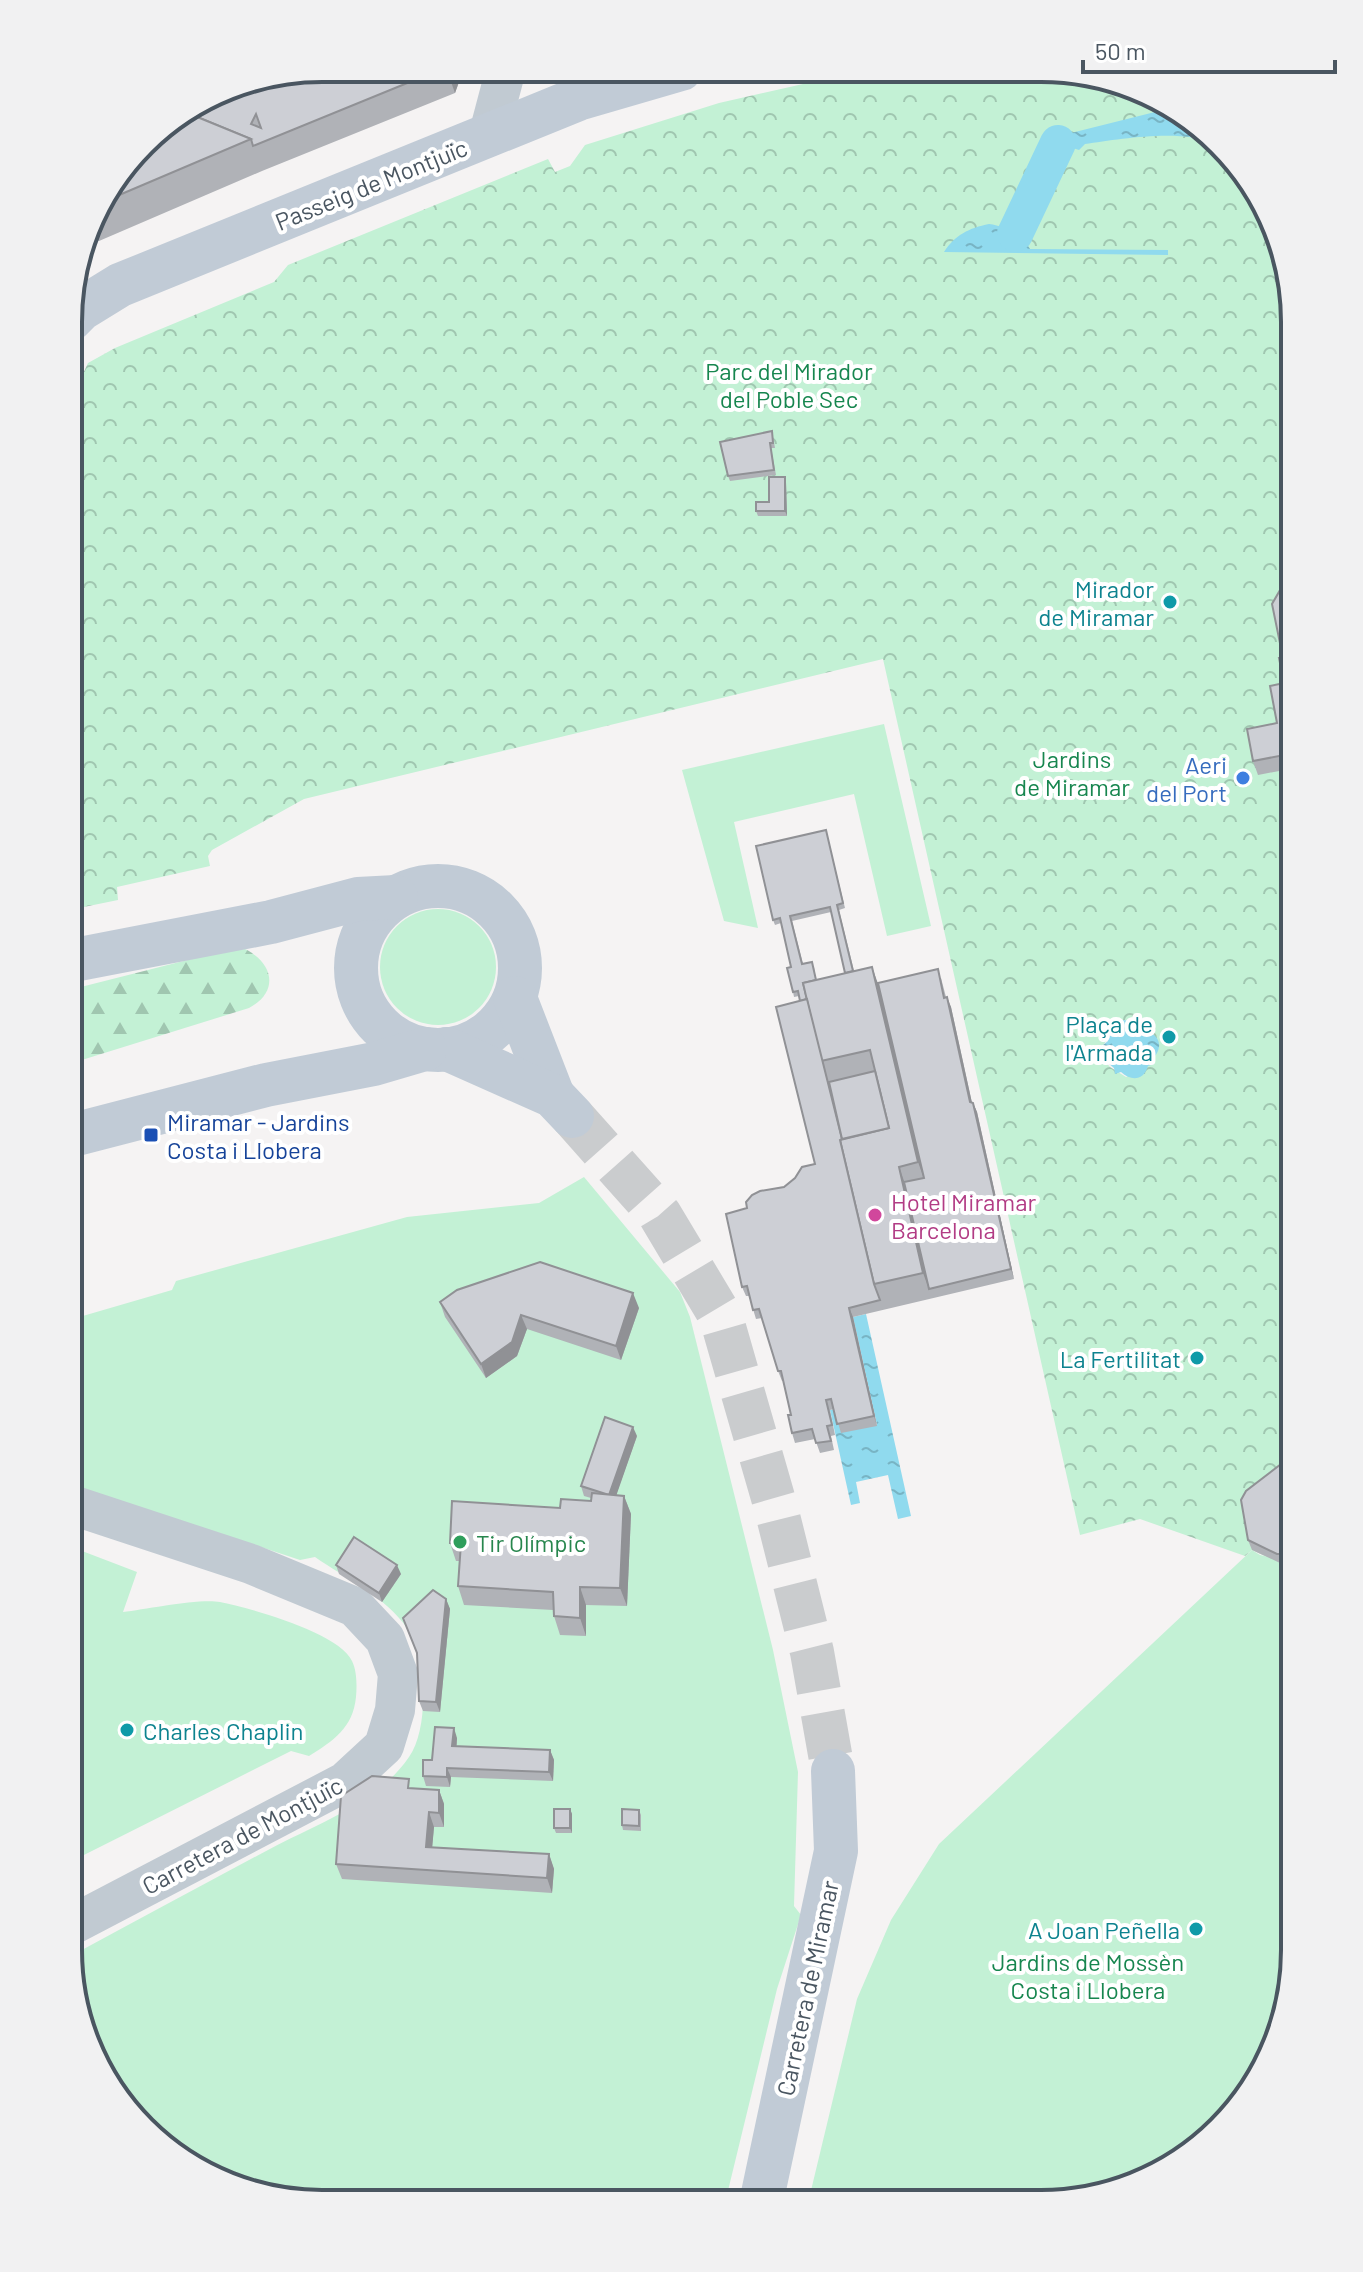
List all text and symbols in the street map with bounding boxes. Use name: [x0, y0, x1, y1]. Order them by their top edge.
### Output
scale bar: [1083, 24, 1335, 74]
text: 50 m: [1095, 36, 1146, 65]
street label: Passeig de Montjuïc: [271, 132, 471, 236]
park label: Parc del Mirador del Poble Sec: [705, 356, 873, 413]
place label: Mirador de Miramar: [1038, 574, 1154, 631]
marker: Mirador de Miramar: [1161, 593, 1179, 611]
park label: Jardins de Miramar: [1014, 744, 1130, 801]
place label: Aeri del Port: [1146, 750, 1227, 807]
marker: Aeri del Port: [1234, 769, 1252, 787]
place label: Plaça de l'Armada: [1065, 1009, 1153, 1066]
marker: Plaça de l'Armada: [1160, 1028, 1178, 1046]
place label: Miramar - Jardins Costa i Llobera: [167, 1107, 350, 1164]
marker: Miramar - Jardins Costa i Llobera: [142, 1126, 160, 1144]
place label: Hotel Miramar Barcelona: [891, 1187, 1036, 1244]
marker: Hotel Miramar Barcelona: [866, 1206, 884, 1224]
place label: La Fertilitat: [1060, 1344, 1181, 1373]
marker: La Fertilitat: [1188, 1349, 1206, 1367]
place label: Tir Olímpic: [476, 1528, 586, 1557]
marker: Tir Olímpic: [451, 1533, 469, 1551]
place label: Charles Chaplin: [143, 1716, 304, 1745]
marker: Charles Chaplin: [118, 1721, 136, 1739]
street label: Carretera de Montjuïc: [137, 1770, 347, 1900]
street label: Carretera de Miramar: [770, 1877, 844, 2098]
place label: A Joan Peñella: [1028, 1915, 1180, 1944]
marker: A Joan Peñella: [1187, 1920, 1205, 1938]
park label: Jardins de Mossèn Costa i Llobera: [992, 1947, 1184, 2004]

